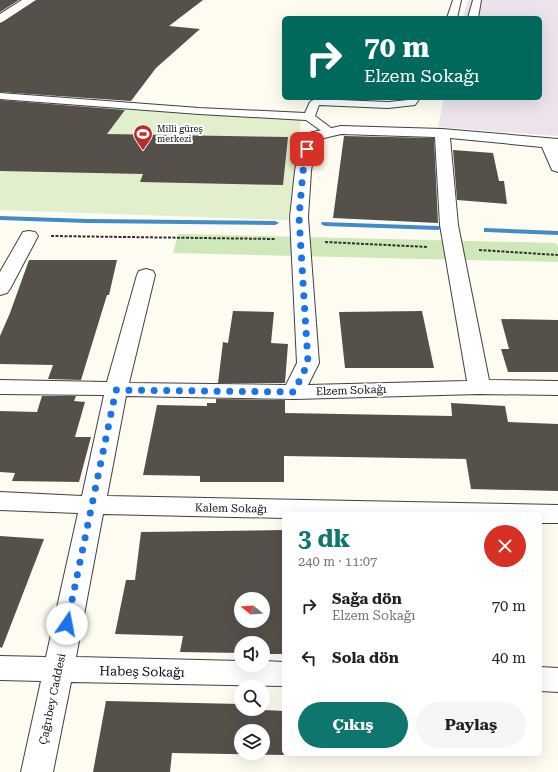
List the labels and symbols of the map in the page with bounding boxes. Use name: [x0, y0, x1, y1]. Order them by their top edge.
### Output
sports icon: Milli güreş merkezi: [132, 123, 154, 151]
place label: Milli güreş merkezi: [157, 124, 203, 144]
pin: [290, 132, 324, 166]
street label: Elzem Sokağı: [316, 383, 387, 398]
street label: Kalem Sokağı: [195, 501, 268, 516]
north arrow: [234, 592, 270, 628]
position arrow: [46, 603, 88, 645]
street label: Çağrıbey Caddesi: [36, 652, 69, 746]
street label: Habeş Sokağı: [99, 663, 185, 680]

